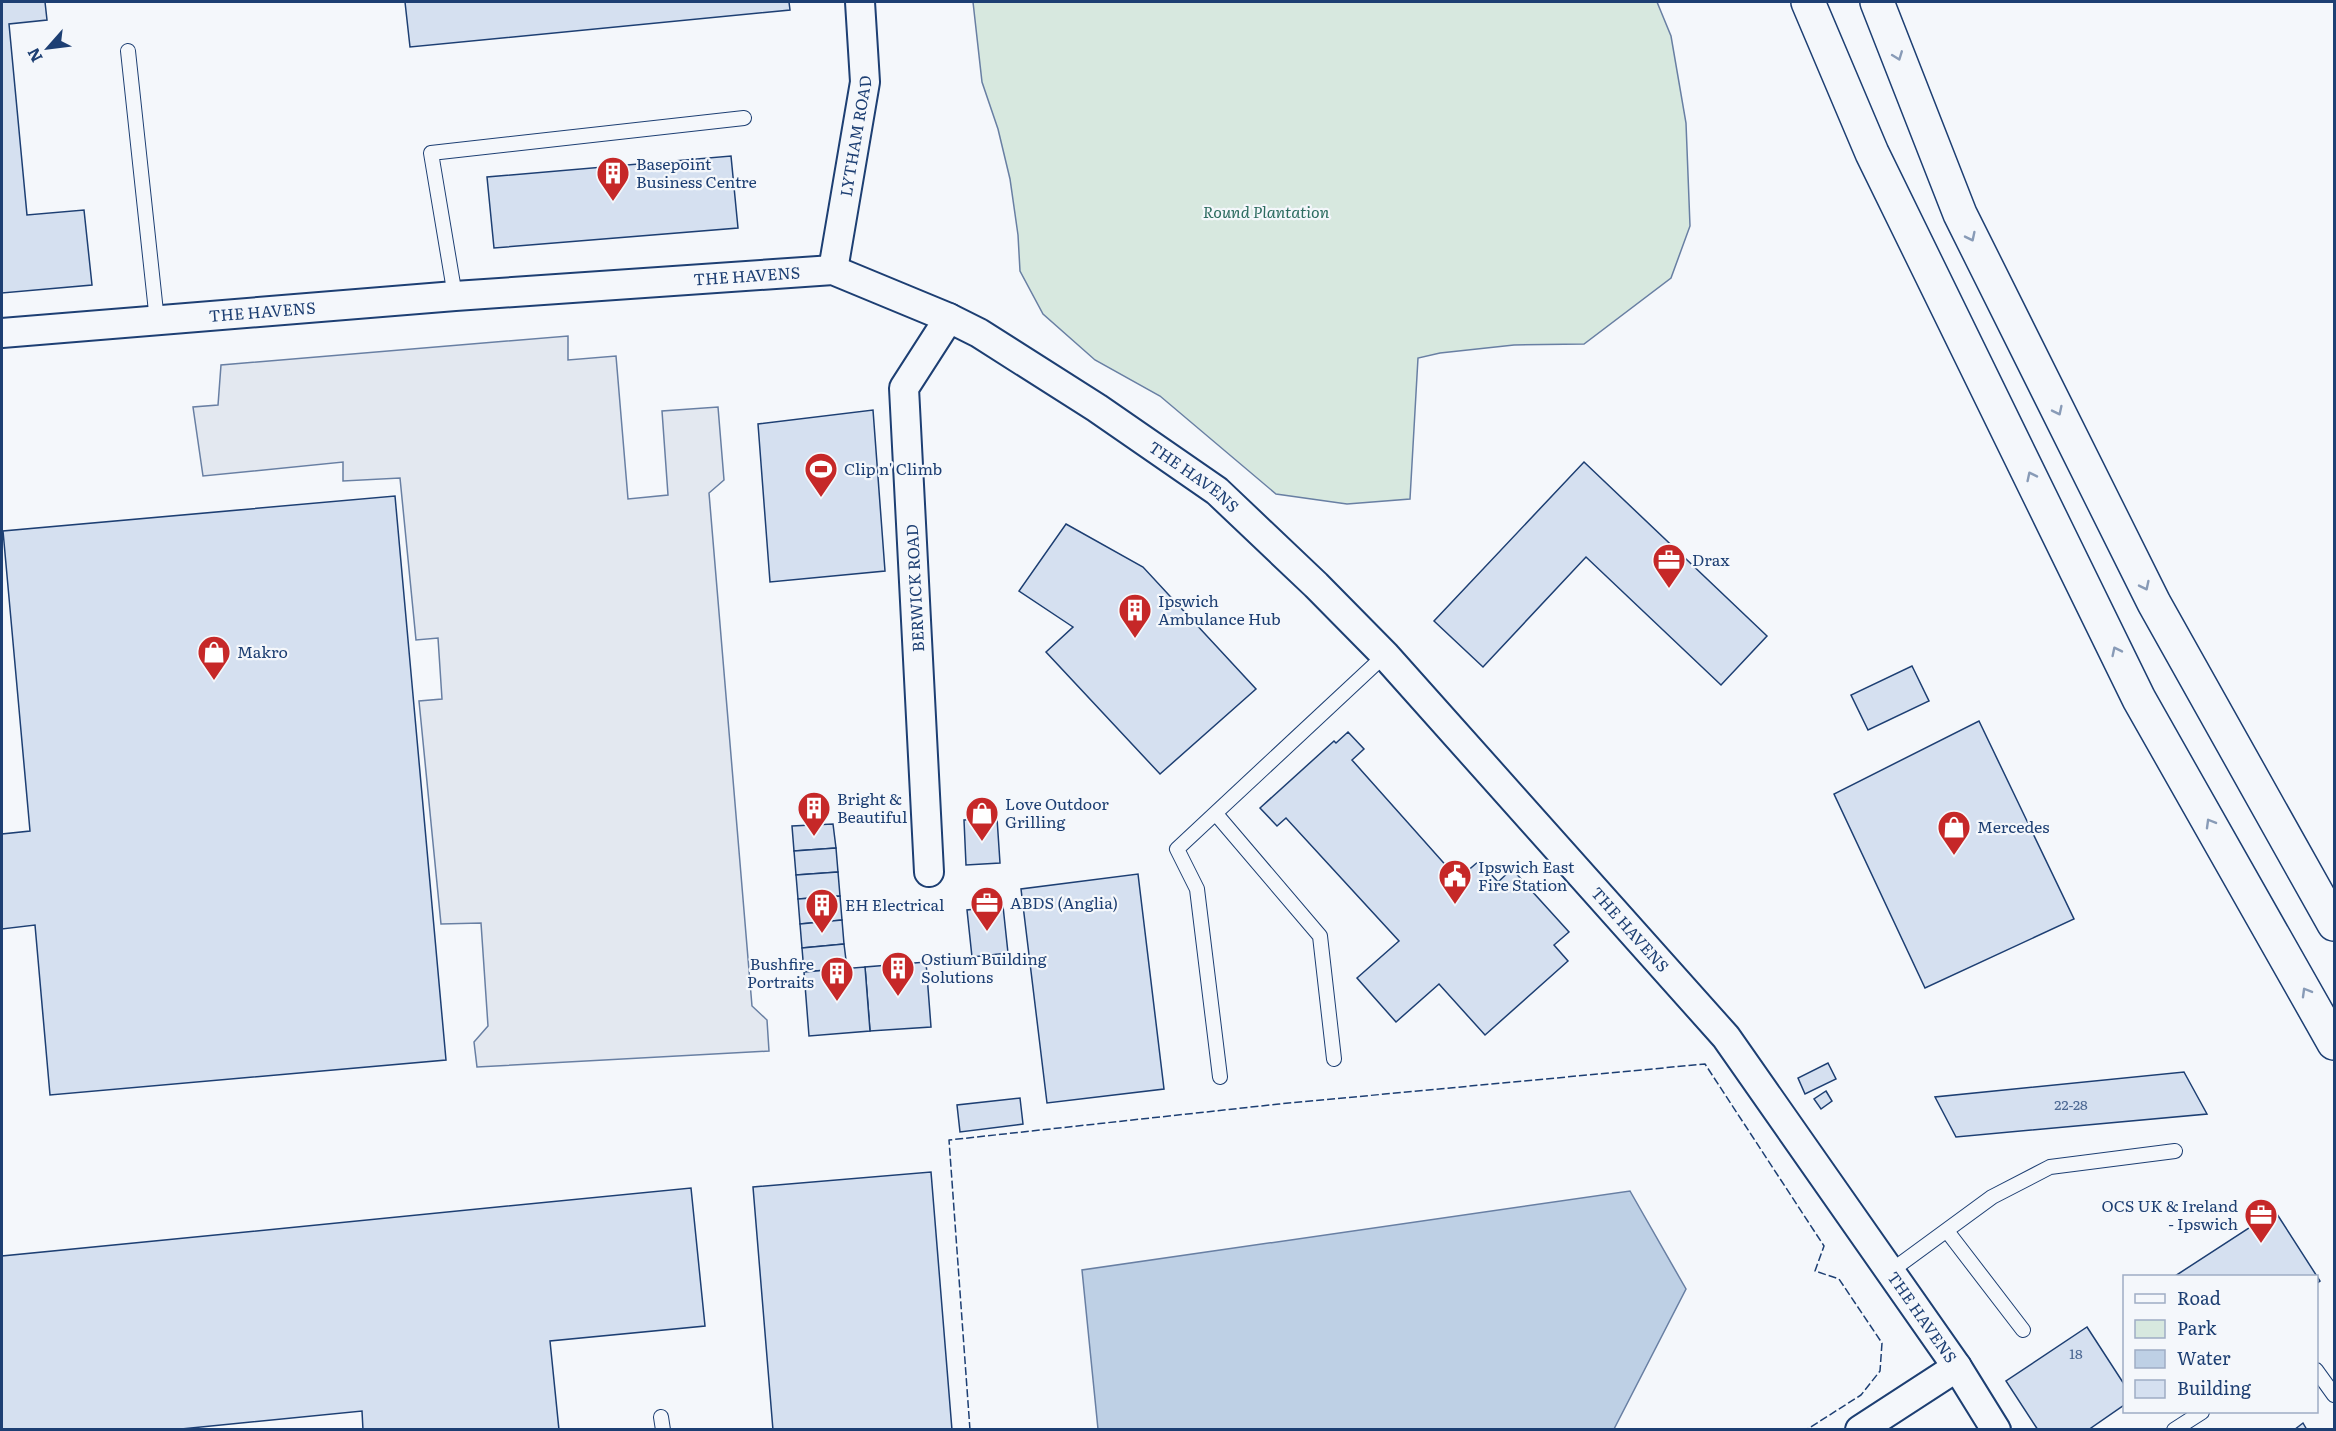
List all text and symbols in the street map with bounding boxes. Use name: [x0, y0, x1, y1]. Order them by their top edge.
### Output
north arrow: [18, 18, 78, 78]
text: N: [20, 44, 48, 67]
one-way arrow: [1891, 50, 1903, 61]
street label: LYTHAM ROAD: [833, 75, 876, 198]
place label: Basepoint Business Centre: [636, 151, 757, 193]
building icon: Basepoint Business Centre: [595, 155, 631, 202]
park label: Round Plantation: [1203, 199, 1330, 223]
one-way arrow: [1964, 230, 1975, 241]
street label: THE HAVENS: [692, 259, 801, 291]
street label: THE HAVENS: [208, 294, 316, 327]
one-way arrow: [2051, 405, 2062, 416]
street label: THE HAVENS: [1144, 434, 1245, 517]
sports icon: Clip n' Climb: [803, 451, 839, 498]
place label: Clip n' Climb: [844, 456, 942, 480]
one-way arrow: [2026, 472, 2038, 483]
street label: BERWICK ROAD: [899, 523, 929, 653]
office icon: Drax: [1651, 542, 1687, 589]
place label: Drax: [1692, 547, 1730, 571]
one-way arrow: [2138, 579, 2149, 590]
place label: Ipswich Ambulance Hub: [1158, 588, 1281, 630]
building icon: Ipswich Ambulance Hub: [1117, 592, 1153, 639]
shop icon: Makro: [196, 634, 232, 681]
place label: Makro: [237, 639, 288, 663]
one-way arrow: [2112, 647, 2124, 658]
place label: Bright & Beautiful: [837, 786, 907, 828]
building icon: Bright & Beautiful: [796, 790, 832, 837]
place label: Love Outdoor Grilling: [1005, 791, 1109, 833]
shop icon: Love Outdoor Grilling: [964, 795, 1000, 842]
shop icon: Mercedes: [1936, 809, 1972, 856]
place label: Mercedes: [1977, 814, 2049, 838]
one-way arrow: [2205, 818, 2217, 829]
place label: Ipswich East Fire Station: [1478, 854, 1575, 896]
public building icon: Ipswich East Fire Station: [1437, 858, 1473, 905]
street label: THE HAVENS: [1586, 881, 1675, 977]
office icon: ABDS (Anglia): [969, 885, 1005, 932]
building icon: EH Electrical: [804, 887, 840, 934]
place label: ABDS (Anglia): [1010, 890, 1118, 914]
place label: EH Electrical: [845, 892, 944, 916]
place label: Ostium Building Solutions: [921, 946, 1047, 988]
building icon: Ostium Building Solutions: [880, 950, 916, 997]
place label: Bushfire Portraits: [747, 951, 814, 993]
building icon: Bushfire Portraits: [819, 955, 855, 1002]
one-way arrow: [2301, 988, 2313, 998]
house number: 22-28: [2054, 1094, 2088, 1114]
place label: OCS UK & Ireland - Ipswich: [2102, 1193, 2238, 1235]
office icon: OCS UK & Ireland - Ipswich: [2243, 1197, 2279, 1244]
street label: THE HAVENS: [1882, 1266, 1963, 1367]
legend: [2123, 1275, 2318, 1413]
text: Road: [2177, 1284, 2221, 1311]
text: Park: [2177, 1314, 2218, 1341]
house number: 18: [2069, 1343, 2083, 1363]
text: Water: [2177, 1344, 2231, 1371]
text: Building: [2177, 1374, 2252, 1401]

